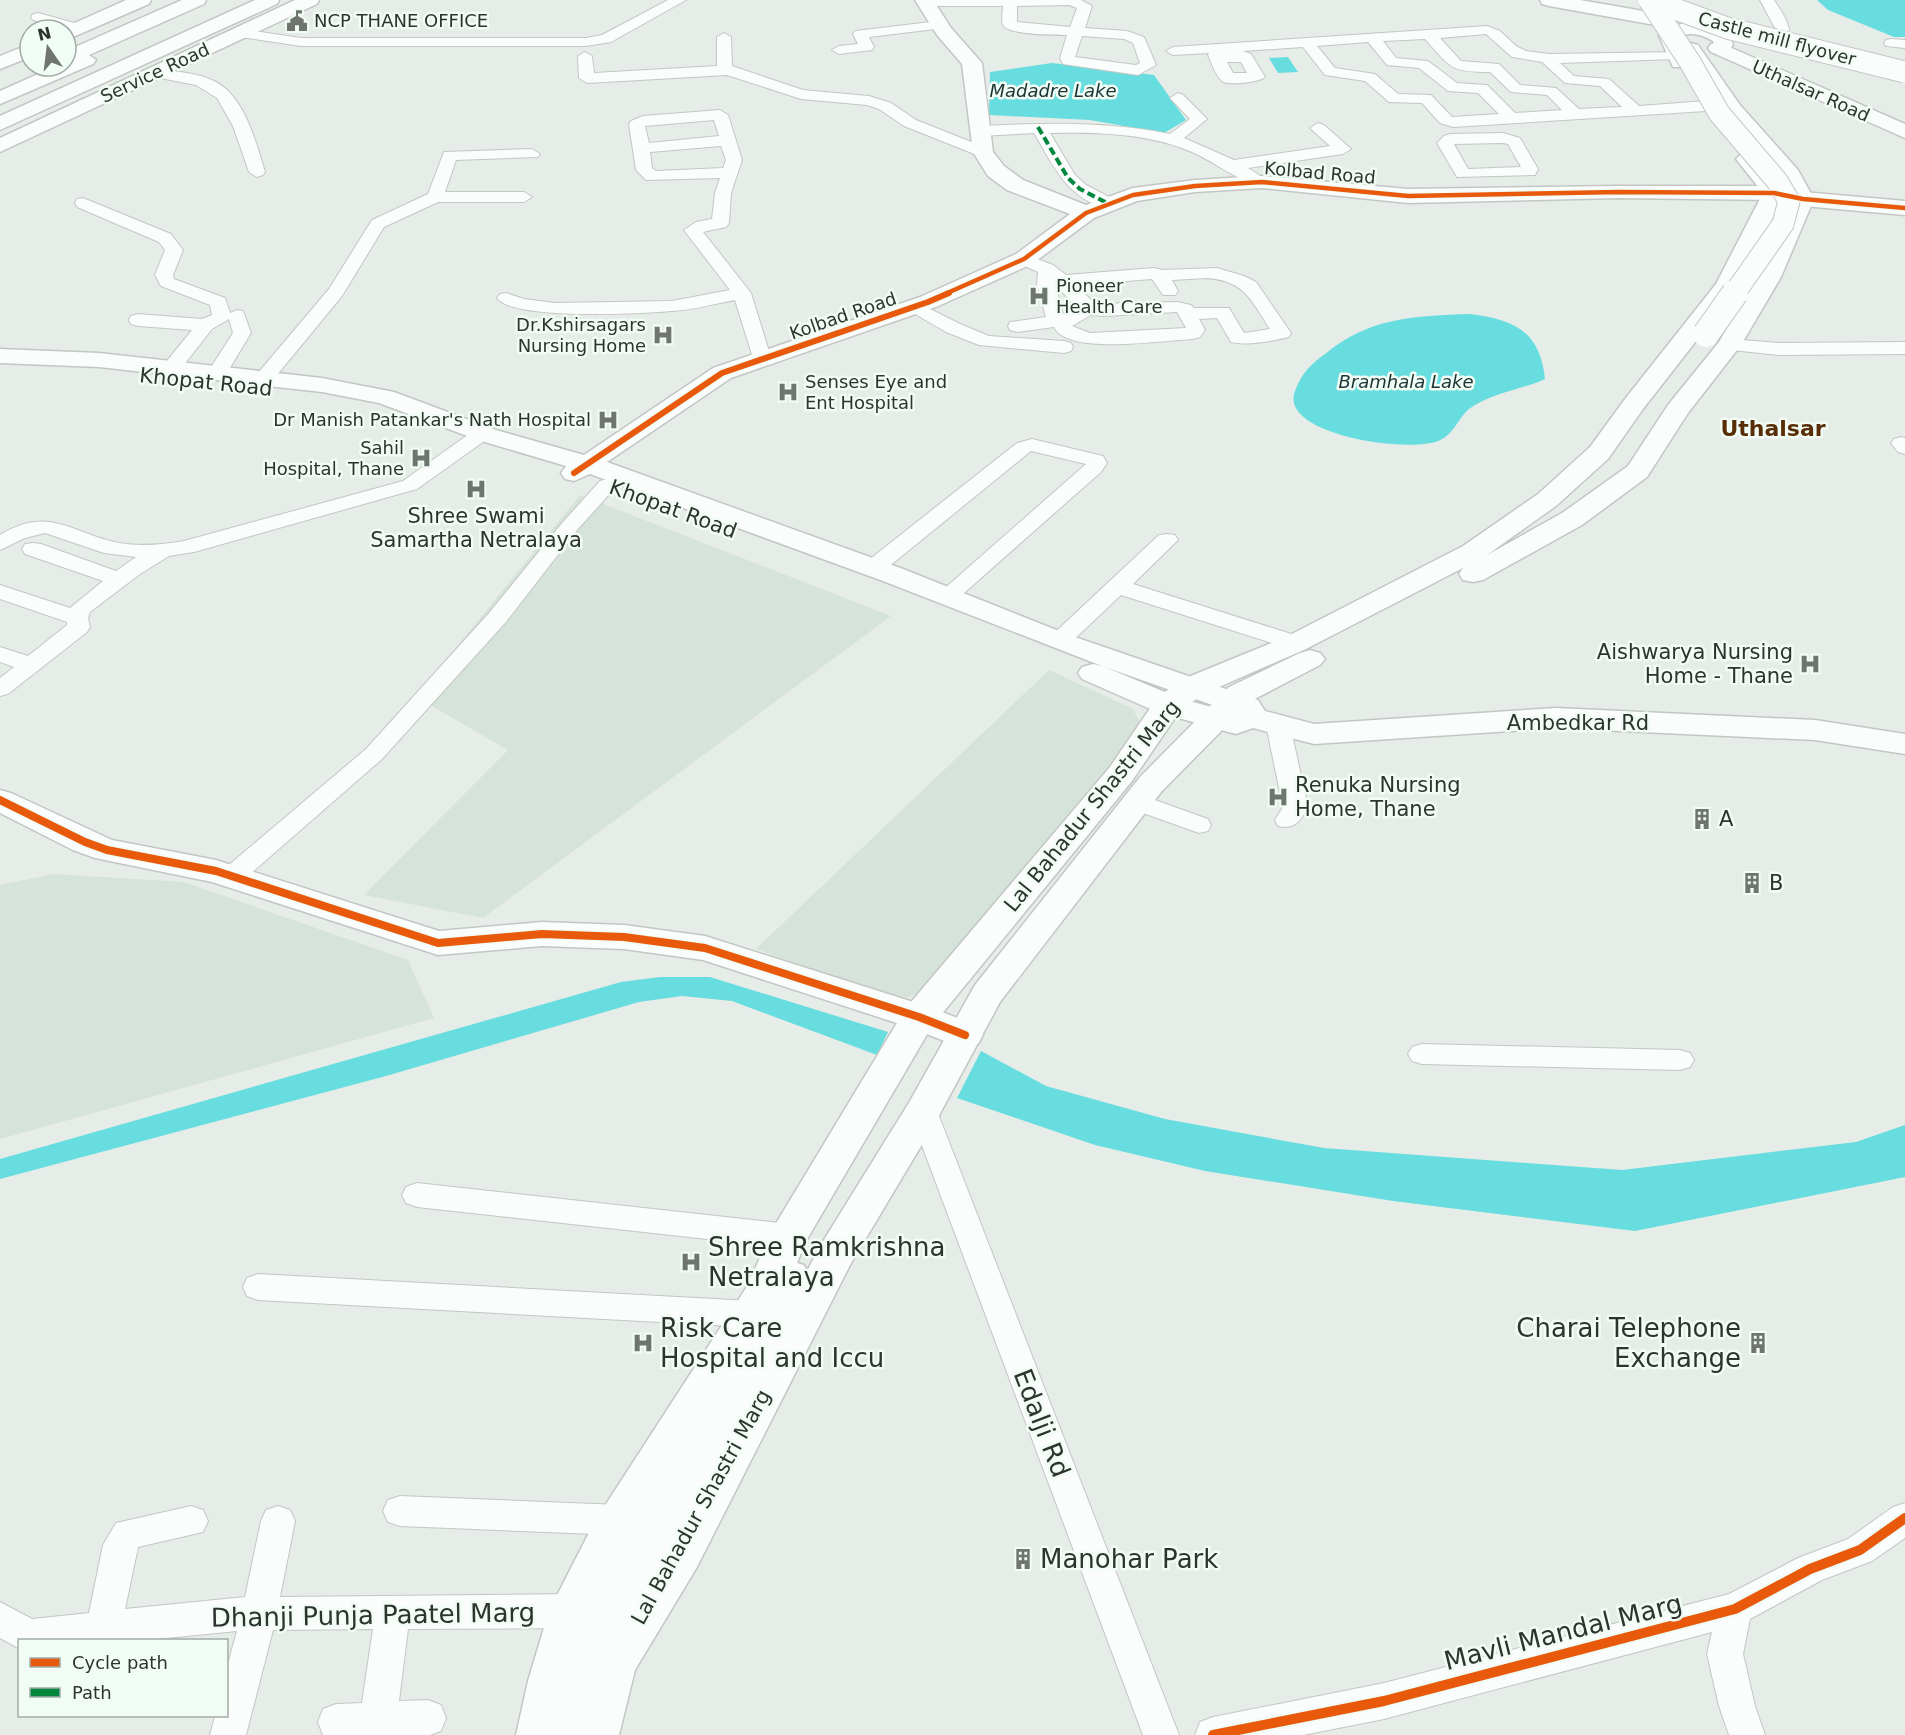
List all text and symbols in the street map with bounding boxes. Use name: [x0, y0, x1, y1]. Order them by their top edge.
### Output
street label: Castle mill flyover: [1696, 7, 1859, 70]
public building icon: NCP THANE OFFICE: [285, 9, 309, 33]
place label: NCP THANE OFFICE: [314, 10, 488, 31]
north arrow: [18, 18, 78, 78]
text: N: [36, 23, 53, 45]
street label: Service Road: [97, 38, 212, 107]
street label: Uthalsar Road: [1749, 55, 1873, 126]
water label: Madadre Lake: [989, 80, 1117, 101]
street label: Kolbad Road: [1263, 157, 1377, 188]
place label: Pioneer Health Care: [1056, 275, 1163, 317]
hospital icon: Pioneer Health Care: [1027, 284, 1051, 308]
street label: Kolbad Road: [787, 287, 899, 344]
place label: Dr.Kshirsagars Nursing Home: [516, 314, 646, 356]
hospital icon: Dr.Kshirsagars Nursing Home: [651, 323, 675, 347]
street label: Khopat Road: [138, 363, 274, 401]
place label: Senses Eye and Ent Hospital: [805, 371, 947, 413]
water label: Bramhala Lake: [1338, 371, 1474, 392]
hospital icon: Senses Eye and Ent Hospital: [776, 380, 800, 404]
hospital icon: Dr Manish Patankar's Nath Hospital: [596, 408, 620, 432]
place label: Dr Manish Patankar's Nath Hospital: [273, 409, 591, 430]
district label: Uthalsar: [1720, 416, 1826, 441]
place label: Sahil Hospital, Thane: [263, 437, 404, 479]
hospital icon: Sahil Hospital, Thane: [409, 446, 433, 470]
street label: Khopat Road: [606, 475, 740, 543]
hospital icon: Shree Swami Samartha Netralaya: [464, 477, 488, 501]
place label: Shree Swami Samartha Netralaya: [370, 504, 582, 552]
place label: Aishwarya Nursing Home - Thane: [1597, 640, 1793, 688]
hospital icon: Aishwarya Nursing Home - Thane: [1798, 652, 1822, 676]
street label: Lal Bahadur Shastri Marg: [999, 696, 1185, 916]
street label: Ambedkar Rd: [1507, 711, 1649, 735]
place label: Renuka Nursing Home, Thane: [1295, 773, 1461, 821]
hospital icon: Renuka Nursing Home, Thane: [1266, 785, 1290, 809]
building icon: A: [1690, 807, 1714, 831]
place label: A: [1719, 807, 1734, 831]
building icon: B: [1740, 871, 1764, 895]
place label: B: [1769, 871, 1783, 895]
place label: Shree Ramkrishna Netralaya: [708, 1232, 946, 1292]
hospital icon: Shree Ramkrishna Netralaya: [679, 1250, 703, 1274]
place label: Risk Care Hospital and Iccu: [660, 1313, 884, 1373]
place label: Charai Telephone Exchange: [1516, 1313, 1741, 1373]
hospital icon: Risk Care Hospital and Iccu: [631, 1331, 655, 1355]
building icon: Charai Telephone Exchange: [1746, 1331, 1770, 1355]
street label: Edalji Rd: [1008, 1365, 1076, 1481]
street label: Lal Bahadur Shastri Marg: [626, 1385, 776, 1629]
place label: Manohar Park: [1040, 1544, 1218, 1574]
building icon: Manohar Park: [1011, 1547, 1035, 1571]
street label: Mavli Mandal Marg: [1441, 1588, 1685, 1676]
street label: Dhanji Punja Paatel Marg: [211, 1597, 535, 1633]
legend: [18, 1639, 228, 1717]
text: Cycle path: [72, 1652, 168, 1673]
text: Path: [72, 1682, 112, 1703]

